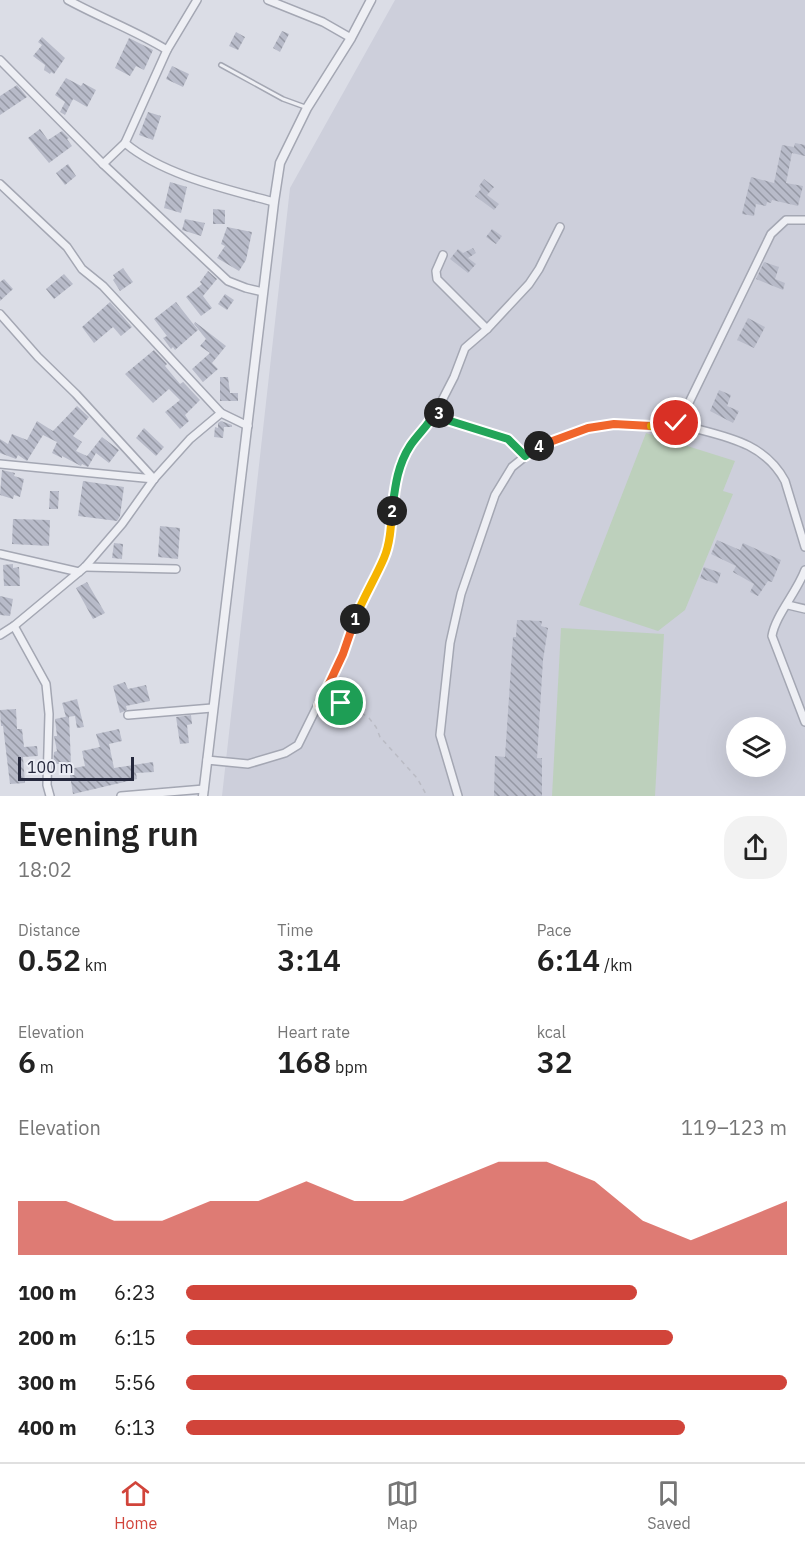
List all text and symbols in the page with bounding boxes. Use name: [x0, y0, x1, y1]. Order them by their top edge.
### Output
pin: [650, 397, 701, 448]
pin: 3: [424, 398, 454, 428]
text: 3: [434, 403, 444, 423]
icon: check: [659, 406, 692, 439]
pin: 4: [524, 431, 554, 461]
text: 4: [534, 436, 544, 456]
pin: 2: [377, 496, 407, 526]
text: 2: [387, 501, 397, 521]
pin: 1: [340, 604, 370, 634]
text: 1: [350, 609, 360, 629]
pin: [315, 677, 366, 728]
icon: arrive: [324, 686, 357, 719]
map controls: [726, 717, 786, 777]
button: layers: [726, 717, 786, 777]
scale bar: [18, 754, 134, 782]
text: 100 m: [27, 757, 74, 777]
text: Evening run: [18, 812, 199, 855]
button: share: [724, 816, 787, 879]
text: 18:02: [18, 856, 72, 883]
text: Distance: [18, 920, 80, 940]
text: Time: [277, 920, 313, 940]
text: Pace: [537, 920, 571, 940]
text: 0.52: [18, 940, 81, 979]
text: 3:14: [277, 940, 341, 979]
text: 6:14: [537, 940, 600, 979]
text: km: [81, 955, 107, 975]
text: /km: [600, 955, 633, 975]
text: Elevation: [18, 1022, 84, 1042]
text: Heart rate: [277, 1022, 350, 1042]
text: kcal: [537, 1022, 566, 1042]
text: 6: [18, 1042, 36, 1081]
text: 168: [277, 1042, 331, 1081]
text: 32: [537, 1042, 573, 1081]
text: m: [36, 1057, 54, 1077]
text: bpm: [331, 1057, 368, 1077]
text: Elevation: [18, 1114, 101, 1141]
text: 119–123 m: [681, 1114, 787, 1141]
text: 100 m: [18, 1279, 77, 1306]
text: 6:23: [114, 1279, 156, 1306]
text: 200 m: [18, 1324, 77, 1351]
text: 6:15: [114, 1324, 156, 1351]
text: 300 m: [18, 1369, 77, 1396]
text: 5:56: [114, 1369, 156, 1396]
text: 400 m: [18, 1414, 77, 1441]
text: 6:13: [114, 1414, 156, 1441]
tab: Home: [114, 1477, 157, 1533]
tab: Map: [386, 1477, 419, 1533]
tab: Saved: [647, 1477, 691, 1533]

